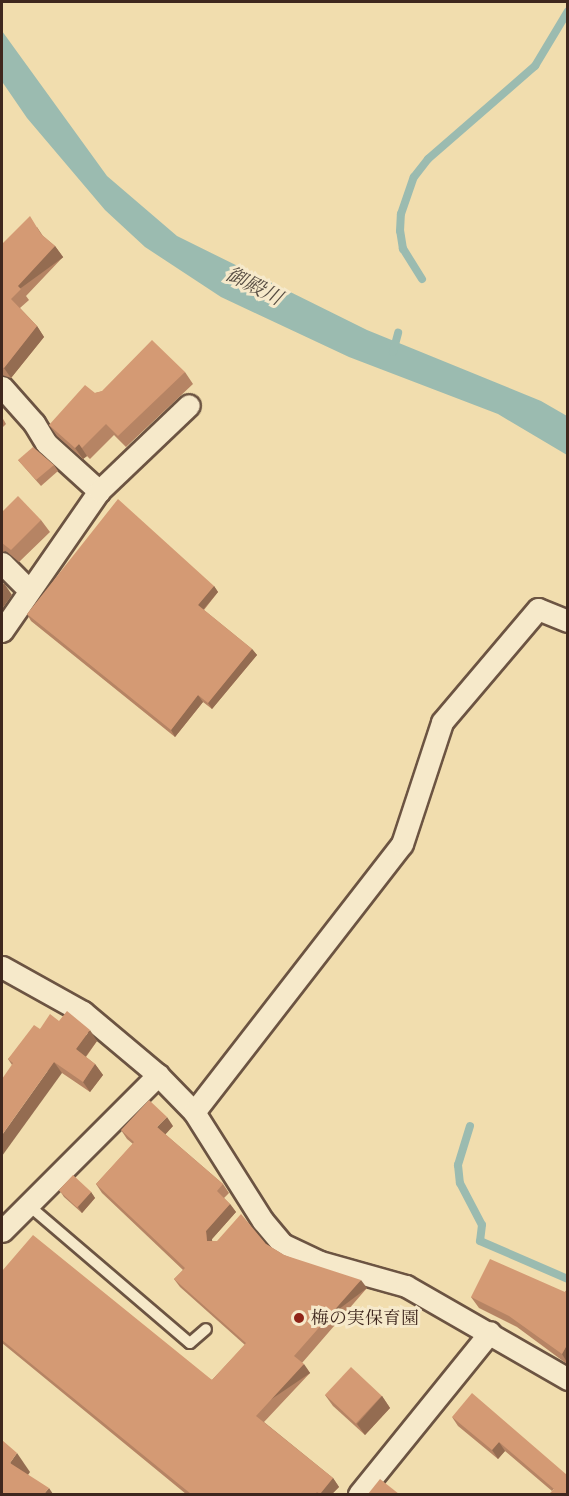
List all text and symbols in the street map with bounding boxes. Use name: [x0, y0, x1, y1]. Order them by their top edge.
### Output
water label: 御殿川: [222, 262, 286, 310]
place label: 梅の実保育園: [311, 1307, 419, 1329]
marker: 梅の実保育園: [292, 1311, 306, 1325]

